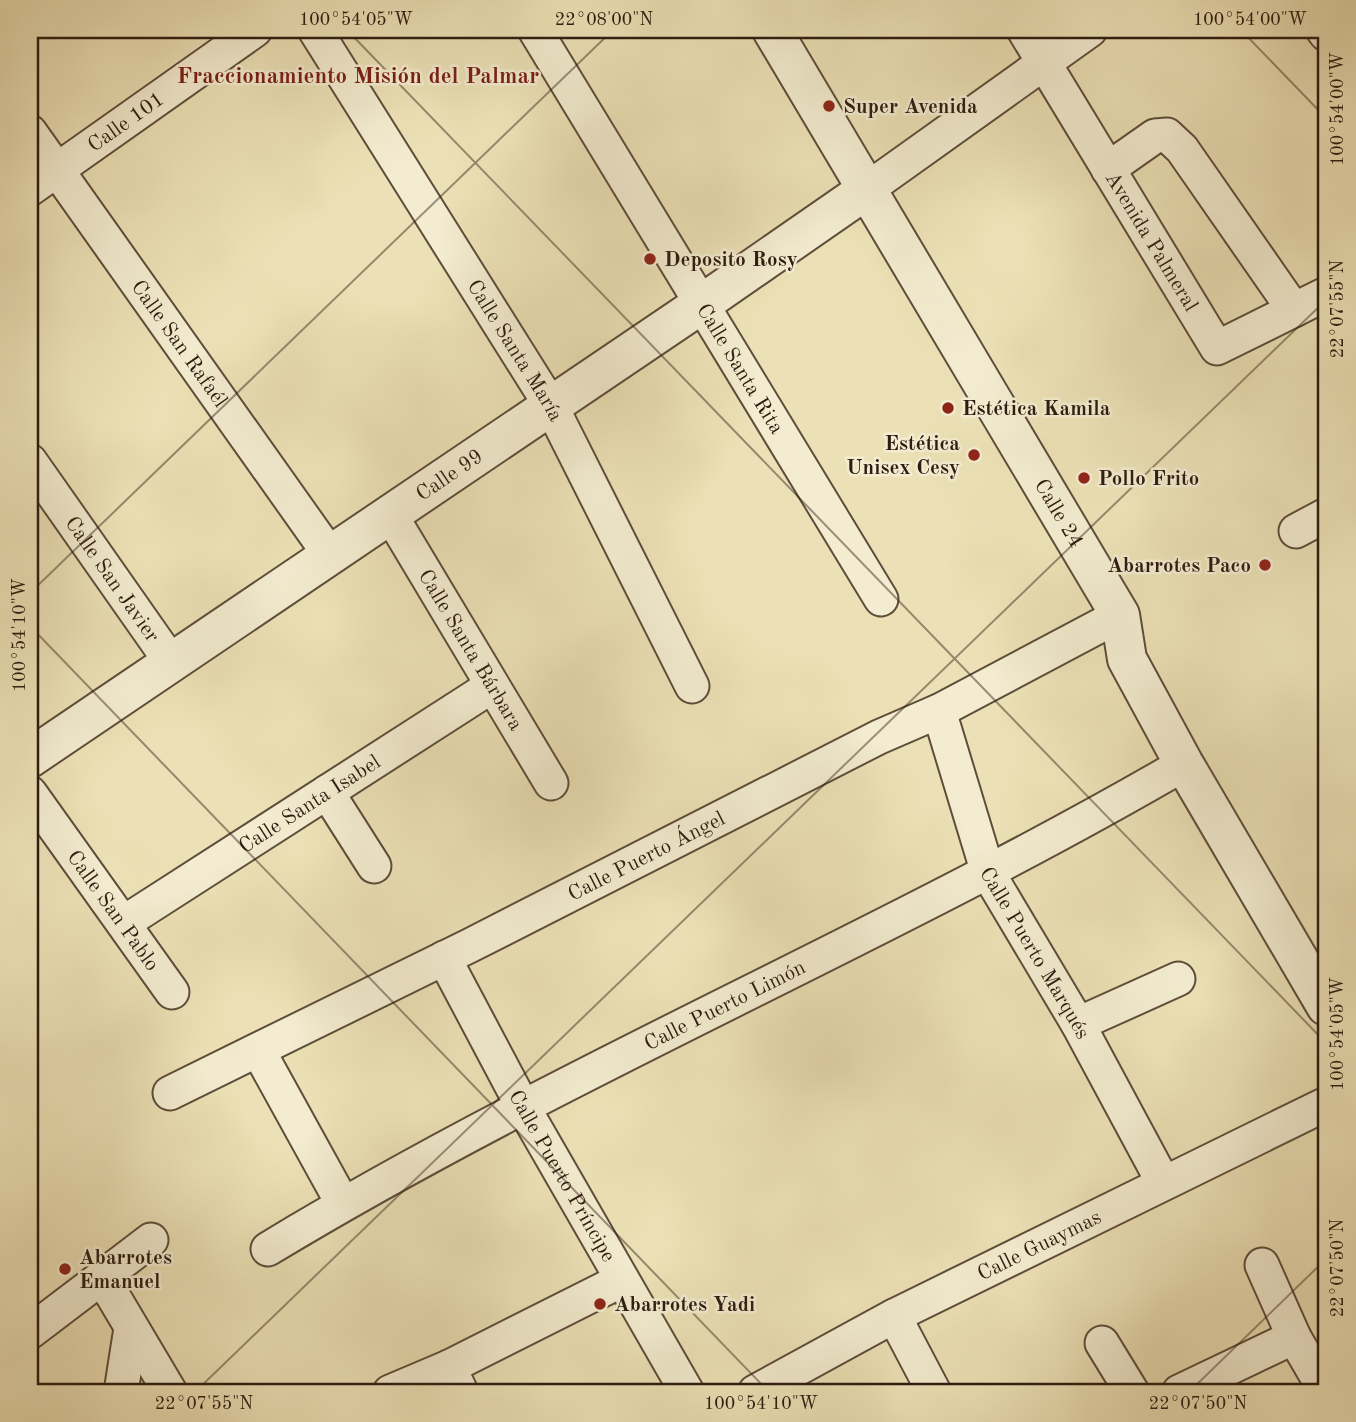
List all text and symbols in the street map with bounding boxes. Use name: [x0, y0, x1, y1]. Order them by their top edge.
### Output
text: 100°54'05"W: [299, 11, 413, 29]
text: 22°08'00"N: [555, 11, 653, 29]
text: 100°54'00"W: [1193, 11, 1307, 29]
text: 100°54'00"W: [1329, 52, 1347, 166]
district label: Fraccionamiento Misión del Palmar: [177, 65, 539, 88]
street label: Calle 101: [84, 89, 168, 157]
place label: Super Avenida: [843, 97, 978, 118]
marker: Super Avenida: [821, 98, 837, 114]
street label: Avenida Palmeral: [1101, 168, 1201, 316]
place label: Deposito Rosy: [664, 250, 798, 271]
marker: Deposito Rosy: [642, 251, 658, 267]
text: 22°07'55"N: [1329, 260, 1347, 358]
street label: Calle San Rafaél: [127, 277, 231, 412]
street label: Calle Santa María: [463, 277, 566, 425]
street label: Calle Santa Rita: [692, 300, 787, 438]
place label: Estética Kamila: [962, 399, 1111, 420]
marker: Estética Kamila: [940, 400, 956, 416]
place label: Estética Unisex Cesy: [846, 434, 960, 479]
street label: Calle 99: [413, 446, 487, 506]
marker: Estética Unisex Cesy: [966, 447, 982, 463]
place label: Pollo Frito: [1098, 469, 1199, 490]
marker: Pollo Frito: [1076, 470, 1092, 486]
street label: Calle 24: [1030, 476, 1086, 552]
street label: Calle San Javier: [60, 513, 163, 647]
place label: Abarrotes Paco: [1107, 556, 1251, 577]
marker: Abarrotes Paco: [1257, 557, 1273, 573]
street label: Calle Santa Bárbara: [414, 566, 526, 734]
text: 100°54'10"W: [11, 578, 29, 692]
street label: Calle Santa Isabel: [236, 752, 385, 858]
street label: Calle Puerto Ángel: [565, 808, 729, 906]
street label: Calle San Pablo: [62, 847, 162, 975]
street label: Calle Puerto Marqués: [975, 864, 1093, 1043]
street label: Calle Puerto Limón: [641, 957, 809, 1055]
text: 100°54'05"W: [1329, 977, 1347, 1091]
street label: Calle Puerto Príncipe: [504, 1087, 619, 1266]
street label: Calle Guaymas: [974, 1207, 1105, 1285]
text: 22°07'50"N: [1329, 1219, 1347, 1317]
place label: Abarrotes Emanuel: [79, 1248, 172, 1293]
marker: Abarrotes Emanuel: [57, 1261, 73, 1277]
place label: Abarrotes Yadi: [614, 1295, 755, 1316]
marker: Abarrotes Yadi: [592, 1296, 608, 1312]
text: 22°07'55"N: [155, 1395, 253, 1413]
text: 100°54'10"W: [704, 1395, 818, 1413]
text: 22°07'50"N: [1149, 1395, 1247, 1413]

